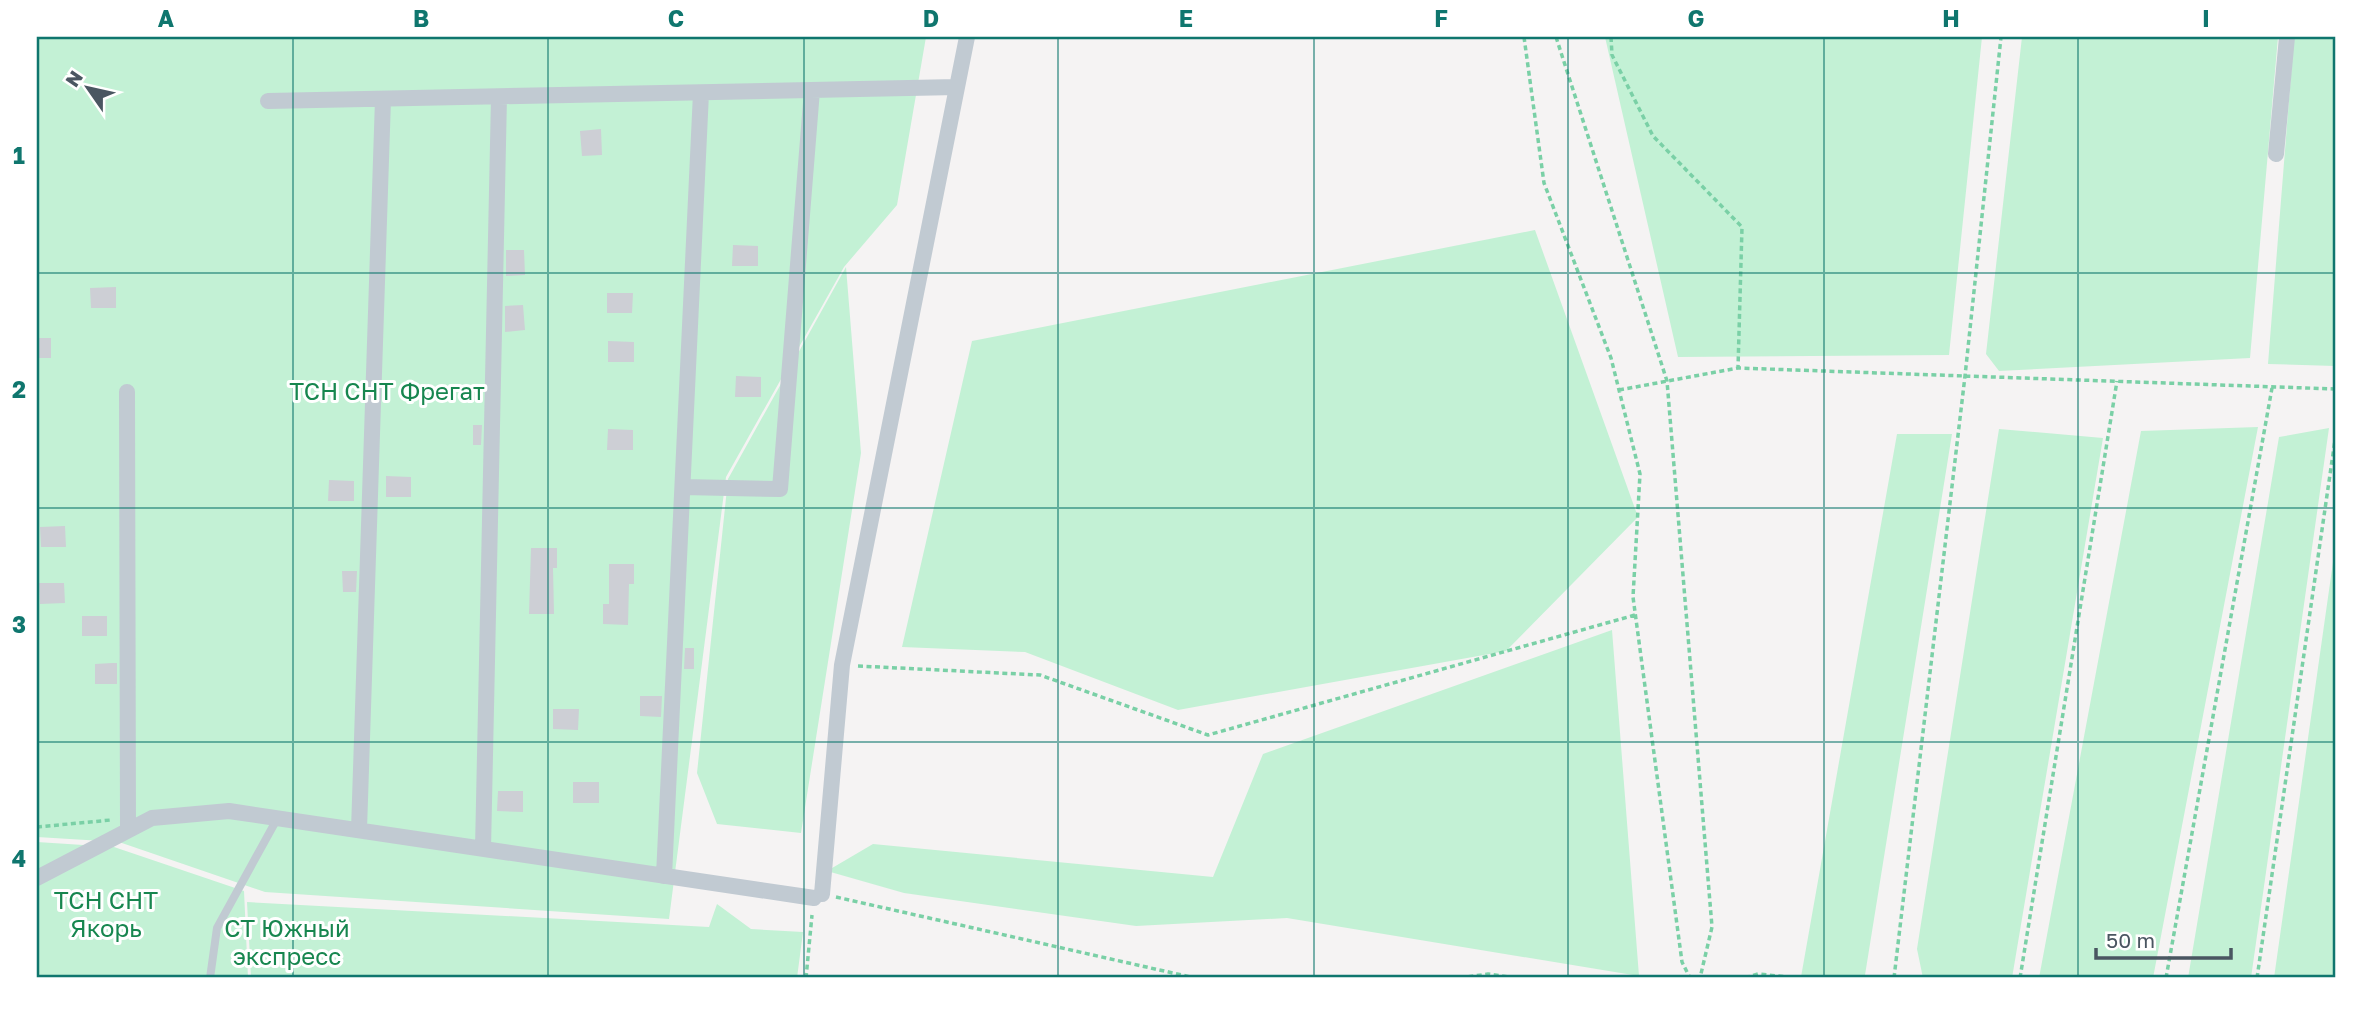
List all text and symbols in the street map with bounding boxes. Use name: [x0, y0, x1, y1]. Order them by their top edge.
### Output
text: A: [158, 4, 175, 32]
text: B: [413, 4, 429, 32]
text: C: [668, 4, 684, 32]
text: D: [923, 4, 939, 32]
text: E: [1179, 4, 1193, 32]
text: F: [1434, 4, 1448, 32]
text: G: [1688, 4, 1704, 32]
text: H: [1942, 4, 1960, 32]
text: I: [2202, 4, 2210, 32]
north arrow: [52, 52, 122, 122]
text: N: [60, 66, 87, 91]
text: 1: [13, 141, 25, 169]
text: 2: [12, 375, 26, 403]
park label: ТСН СНТ Фрегат: [289, 376, 485, 405]
text: 3: [12, 610, 26, 638]
text: 4: [12, 844, 26, 872]
park label: ТСН СНТ Якорь: [54, 885, 158, 942]
park label: СТ Южный экспресс: [224, 913, 350, 970]
scale bar: [2096, 917, 2230, 961]
text: 50 m: [2106, 927, 2155, 953]

